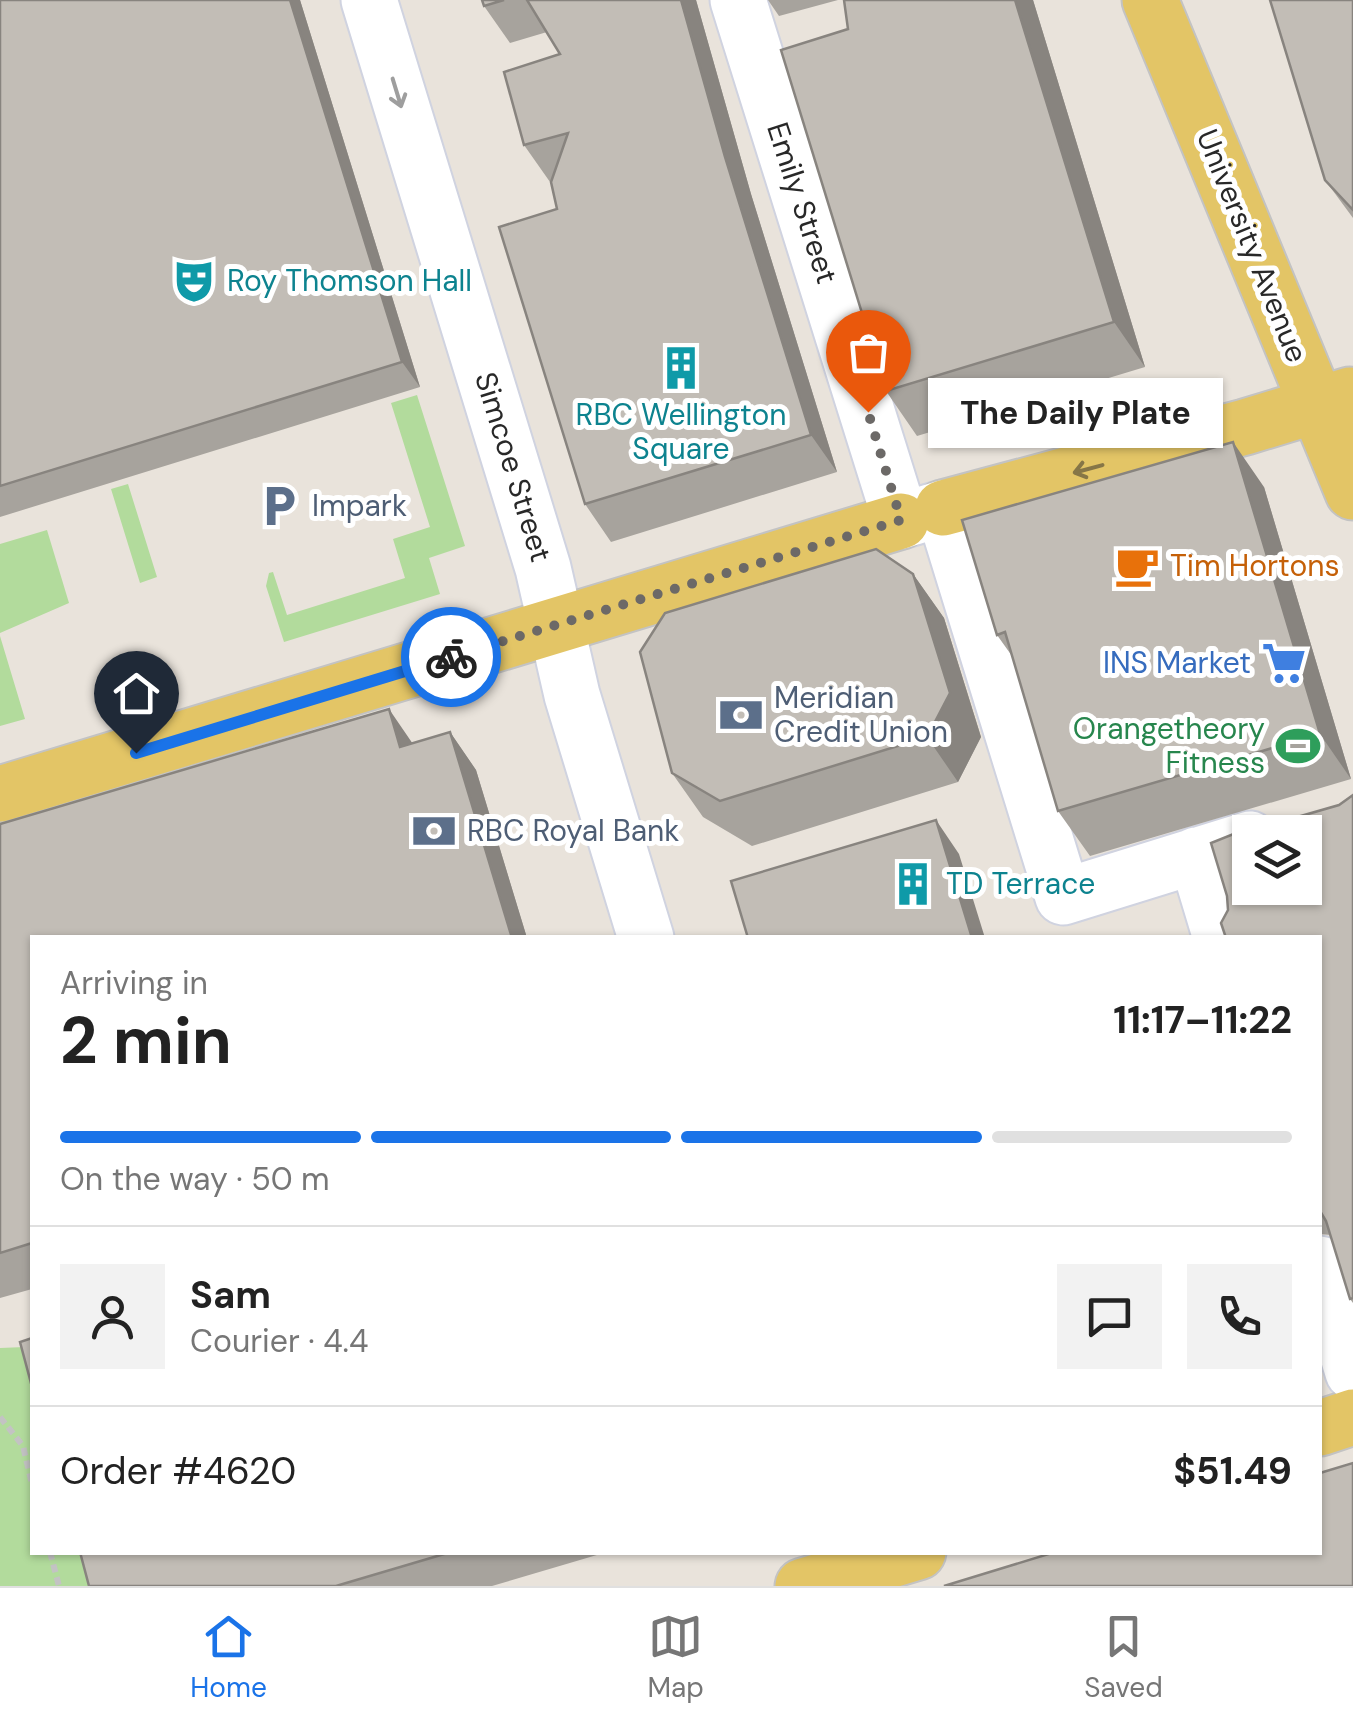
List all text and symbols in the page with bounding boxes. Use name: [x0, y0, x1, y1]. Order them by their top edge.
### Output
one-way arrow: [390, 77, 408, 108]
street label: Emily Street: [758, 117, 847, 288]
street label: University Avenue: [1188, 124, 1317, 368]
theatre icon: Roy Thomson Hall: [170, 257, 218, 305]
place label: Roy Thomson Hall: [227, 261, 472, 300]
pin: [826, 310, 911, 413]
icon: bag: [841, 325, 896, 380]
building icon: RBC Wellington Square: [657, 344, 705, 392]
street label: Simcoe Street: [466, 367, 561, 566]
callout: The Daily Plate: [928, 377, 1223, 447]
text: The Daily Plate: [960, 392, 1191, 434]
place label: RBC Wellington Square: [576, 395, 786, 468]
one-way arrow: [1073, 461, 1104, 480]
parking icon: Impark: [255, 482, 303, 530]
place label: Impark: [312, 486, 407, 525]
cafe icon: Tim Hortons: [1113, 542, 1161, 590]
place label: Tim Hortons: [1170, 546, 1339, 585]
courier: [401, 607, 501, 707]
icon: bike: [424, 630, 479, 685]
supermarket icon: INS Market: [1260, 639, 1308, 687]
place label: INS Market: [1103, 643, 1251, 682]
pin: [94, 651, 179, 754]
icon: home: [109, 666, 164, 721]
place label: Meridian Credit Union: [774, 678, 948, 751]
bank icon: Meridian Credit Union: [717, 691, 765, 739]
place label: Orangetheory Fitness: [1073, 709, 1265, 782]
sports icon: Orangetheory Fitness: [1274, 722, 1322, 770]
bank icon: RBC Royal Bank: [410, 807, 458, 855]
place label: RBC Royal Bank: [467, 811, 679, 850]
map controls: [1232, 815, 1322, 905]
button: layers: [1232, 815, 1322, 905]
building icon: TD Terrace: [889, 860, 937, 908]
place label: TD Terrace: [946, 864, 1095, 903]
text: Arriving in: [60, 962, 208, 1004]
text: 11:17–11:22: [1113, 995, 1292, 1045]
text: 2 min: [60, 999, 232, 1083]
text: On the way · 50 m: [60, 1158, 330, 1200]
button: person: [60, 1264, 165, 1369]
button: chat: [1057, 1264, 1162, 1369]
button: phone: [1187, 1264, 1292, 1369]
text: Sam: [190, 1270, 271, 1320]
text: Courier · 4.4: [190, 1320, 368, 1362]
text: Order #4620: [60, 1446, 296, 1496]
text: $51.49: [1173, 1446, 1292, 1496]
tab: Home: [190, 1609, 267, 1706]
tab: Map: [647, 1609, 704, 1706]
tab: Saved: [1084, 1609, 1163, 1706]

